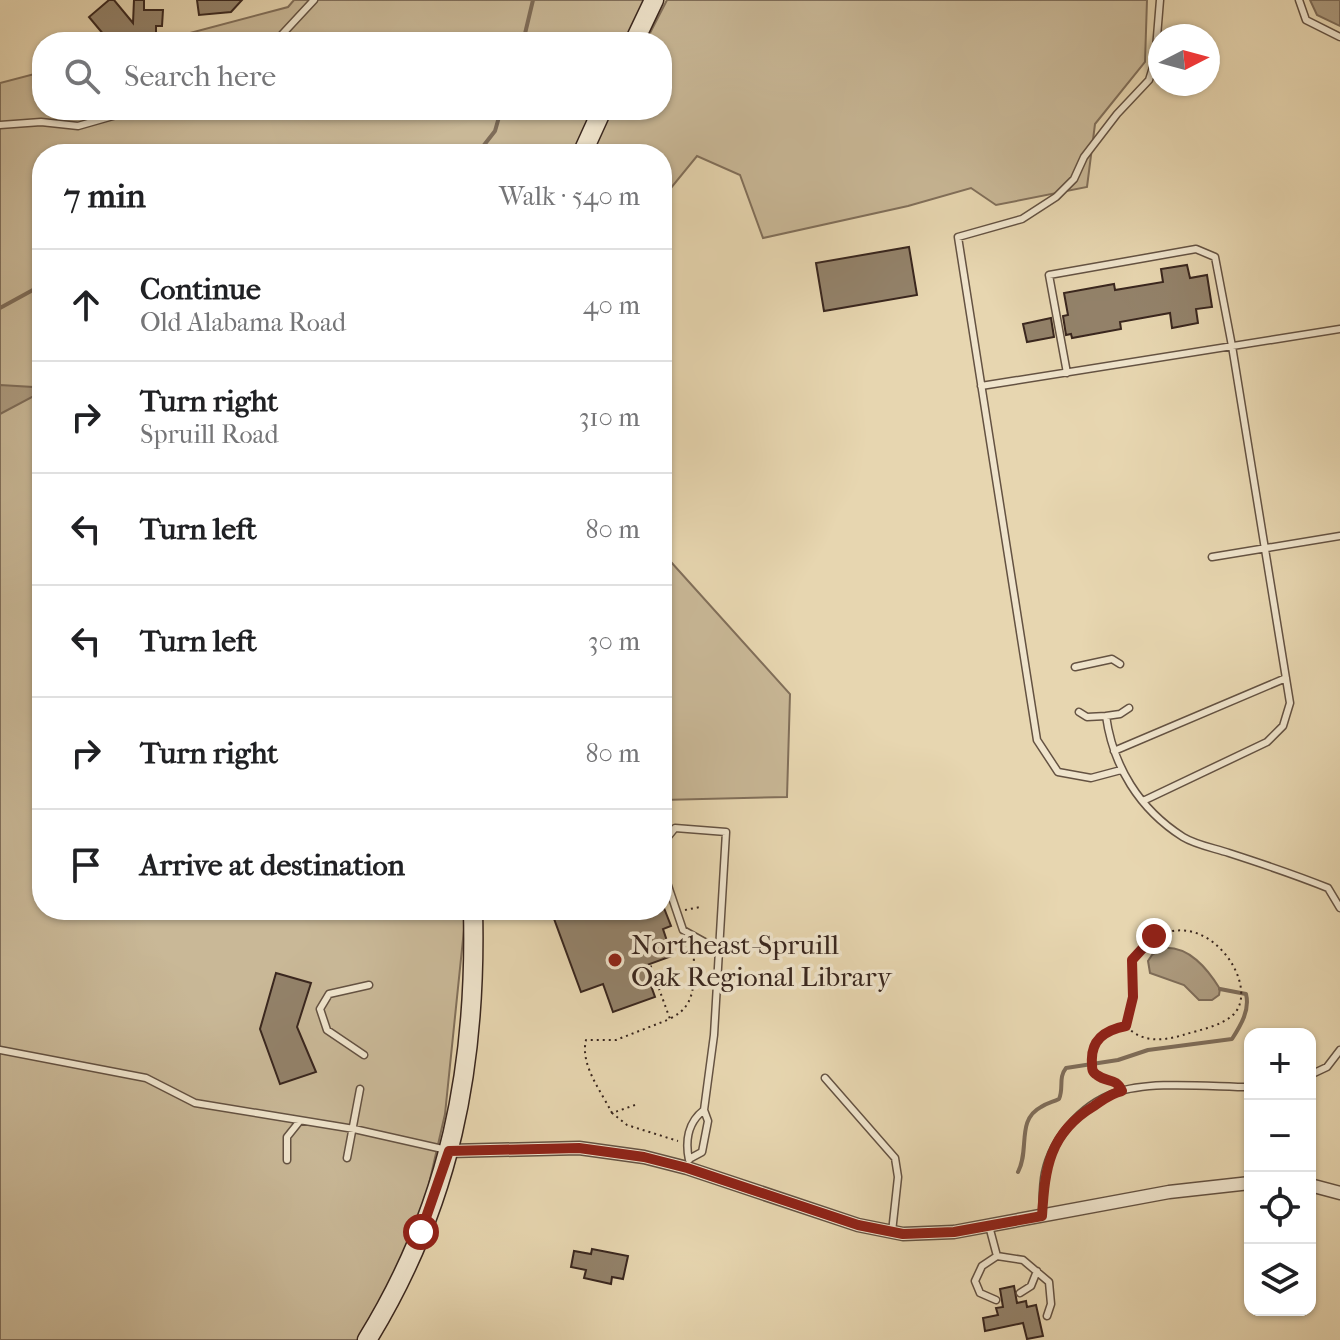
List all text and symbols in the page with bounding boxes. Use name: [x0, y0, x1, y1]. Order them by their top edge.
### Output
north arrow: [1148, 24, 1220, 96]
search box: [32, 32, 672, 120]
icon: search: [60, 54, 104, 98]
text: Search here: [124, 59, 276, 94]
text: 7 min: [64, 176, 146, 216]
text: Walk · 540 m: [499, 181, 640, 212]
text: Continue: [140, 272, 261, 307]
icon: ahead: [64, 283, 108, 327]
text: 40 m: [583, 290, 640, 321]
text: Old Alabama Road: [140, 307, 346, 338]
text: Turn right: [140, 384, 278, 419]
icon: right: [64, 395, 108, 439]
text: 310 m: [579, 402, 640, 433]
text: Spruill Road: [140, 419, 279, 450]
icon: left: [64, 507, 108, 551]
text: Turn left: [140, 512, 257, 547]
text: 80 m: [585, 514, 640, 545]
icon: left: [64, 619, 108, 663]
text: Turn left: [140, 624, 257, 659]
text: 30 m: [588, 626, 640, 657]
icon: right: [64, 731, 108, 775]
text: Turn right: [140, 736, 278, 771]
text: 80 m: [585, 738, 640, 769]
icon: arrive: [64, 843, 108, 887]
text: Arrive at destination: [140, 848, 405, 883]
route end: [1136, 918, 1172, 954]
place label: Northeast-Spruill Oak Regional Library: [631, 928, 893, 993]
marker: Northeast-Spruill Oak Regional Library: [606, 951, 624, 969]
map controls: [1244, 1028, 1316, 1316]
button: +: [1244, 1028, 1316, 1100]
button: −: [1244, 1100, 1316, 1172]
button: locate: [1244, 1172, 1316, 1244]
route start: [403, 1214, 439, 1250]
button: layers: [1244, 1244, 1316, 1316]

